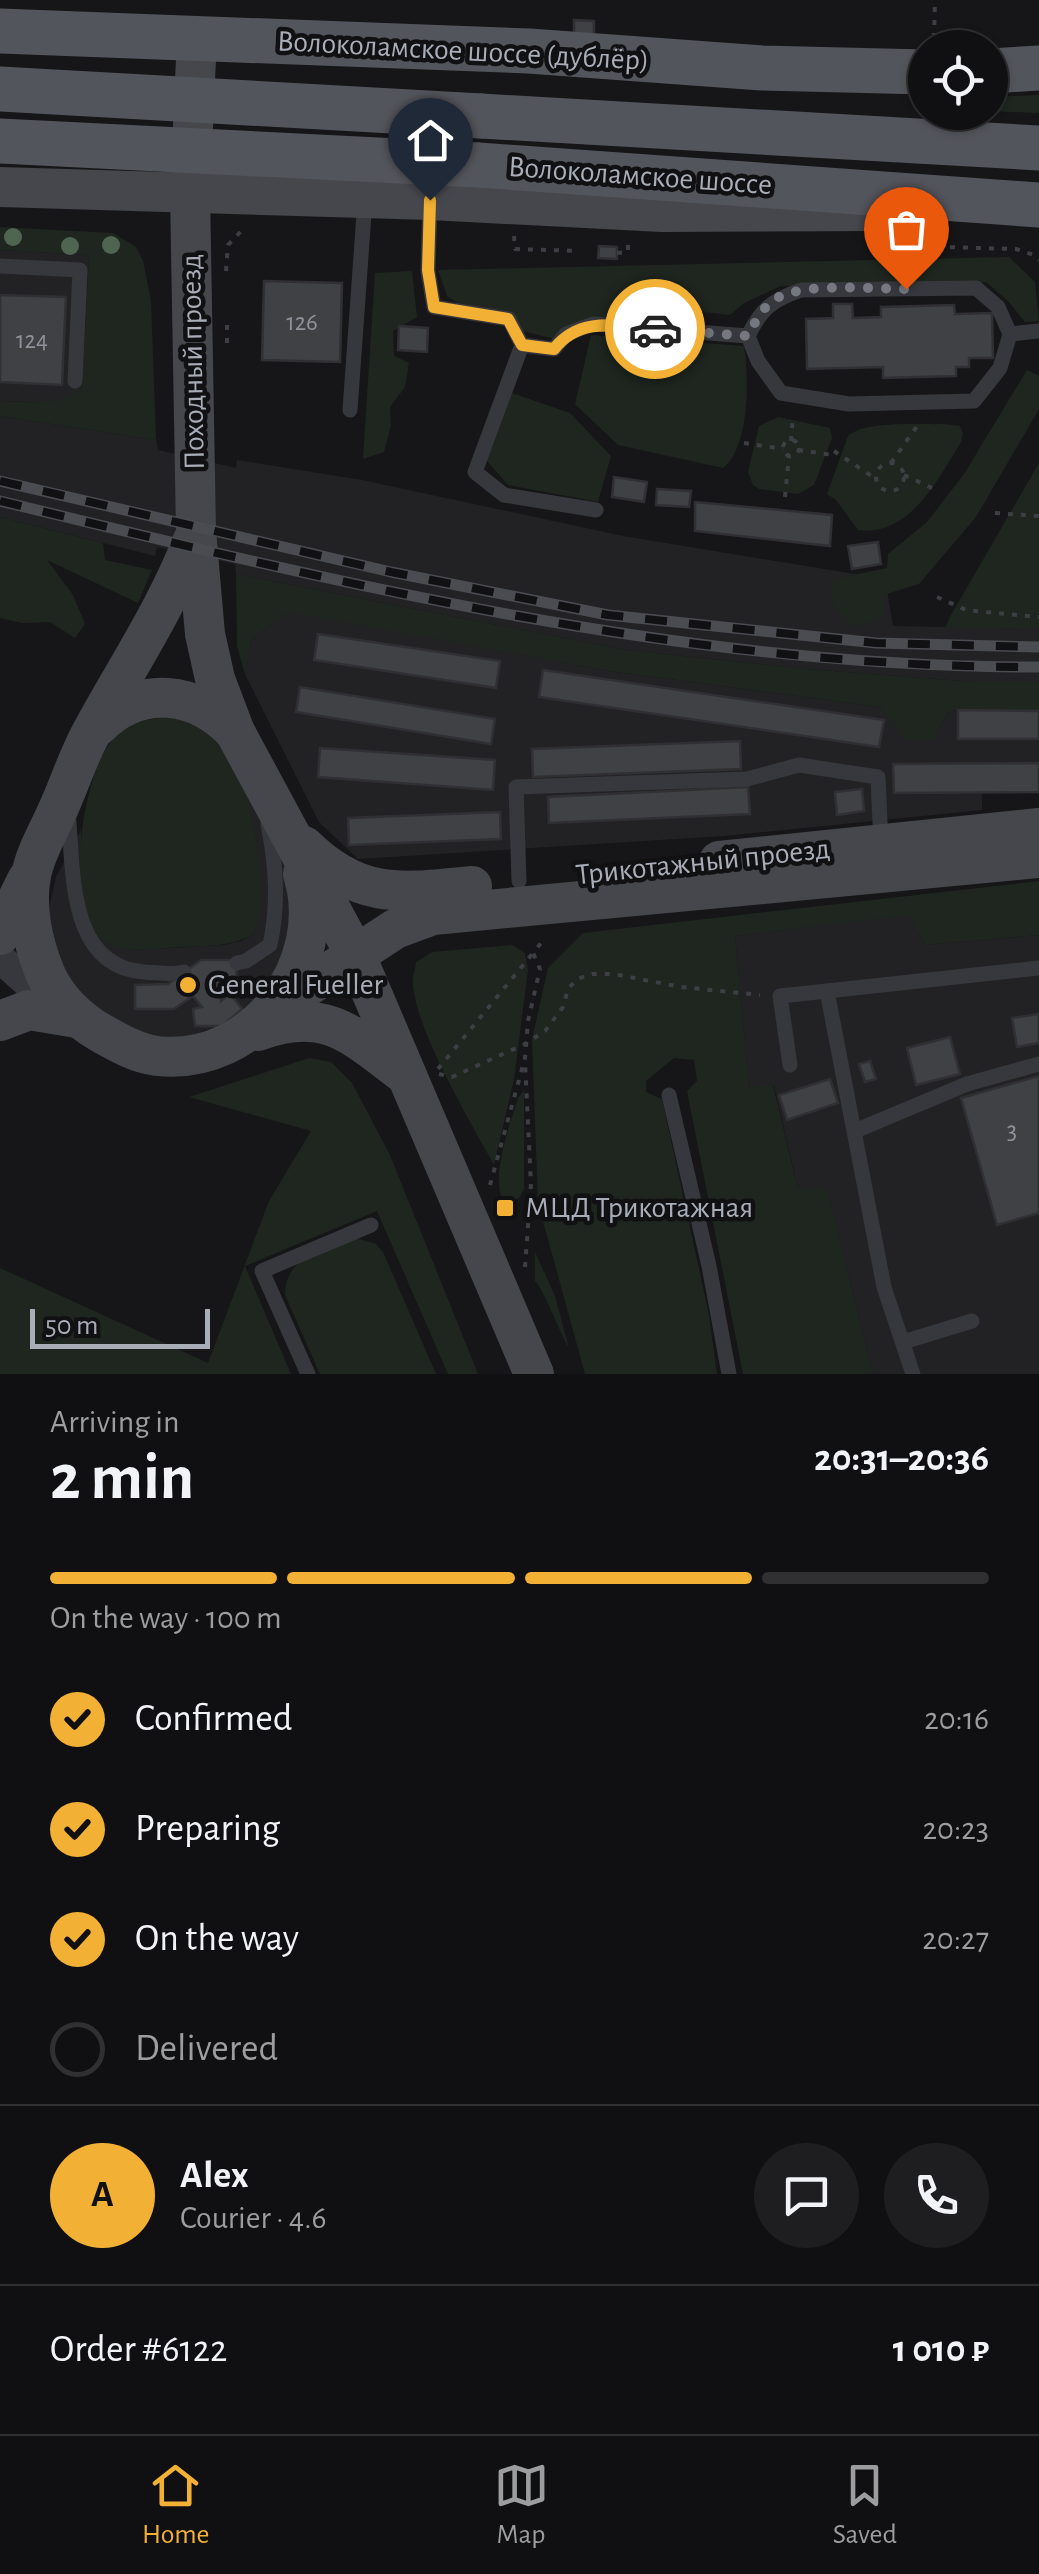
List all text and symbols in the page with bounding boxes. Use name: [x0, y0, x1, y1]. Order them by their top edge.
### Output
street label: Волоколамское шоссе (дублёр): [276, 26, 650, 76]
map controls: [908, 30, 1008, 130]
button: locate: [908, 30, 1008, 130]
pin: [388, 98, 473, 201]
icon: home: [403, 113, 458, 168]
street label: Волоколамское шоссе: [507, 152, 773, 200]
pin: [864, 187, 949, 290]
icon: bag: [879, 202, 934, 257]
street label: Походный проезд: [176, 254, 210, 470]
courier: [605, 279, 705, 379]
icon: car: [628, 302, 683, 357]
house number: 126: [286, 310, 318, 335]
house number: 124: [16, 328, 48, 353]
street label: Трикотажный проезд: [575, 834, 831, 890]
place label: General Fueller: [208, 970, 384, 1000]
marker: General Fueller: [177, 974, 199, 996]
house number: 3: [1007, 1119, 1017, 1144]
place label: МЦД Трикотажная: [525, 1193, 753, 1223]
marker: МЦД Трикотажная: [494, 1197, 516, 1219]
scale bar: [30, 1304, 210, 1348]
text: 50 m: [45, 1312, 99, 1340]
text: Arriving in: [50, 1406, 179, 1438]
text: 20:31–20:36: [814, 1440, 989, 1478]
text: 2 min: [50, 1446, 194, 1511]
text: On the way · 100 m: [50, 1602, 282, 1634]
icon: check: [50, 1692, 105, 1747]
text: Confirmed: [135, 1700, 292, 1738]
text: 20:16: [924, 1703, 989, 1735]
icon: check: [50, 1802, 105, 1857]
text: Preparing: [135, 1810, 280, 1848]
text: 20:23: [922, 1813, 989, 1845]
icon: check: [50, 1912, 105, 1967]
text: On the way: [135, 1920, 299, 1958]
text: 20:27: [922, 1923, 989, 1955]
text: Delivered: [135, 2030, 278, 2068]
button: chat: [754, 2143, 859, 2248]
button: phone: [884, 2143, 989, 2248]
text: Alex: [180, 2157, 249, 2195]
text: A: [91, 2176, 114, 2214]
text: Courier · 4.6: [180, 2202, 327, 2234]
text: Order #6122: [50, 2331, 227, 2369]
text: 1 010 ₽: [893, 2331, 989, 2369]
tab: Home: [142, 2458, 209, 2552]
tab: Map: [494, 2458, 549, 2552]
tab: Saved: [833, 2458, 897, 2552]

